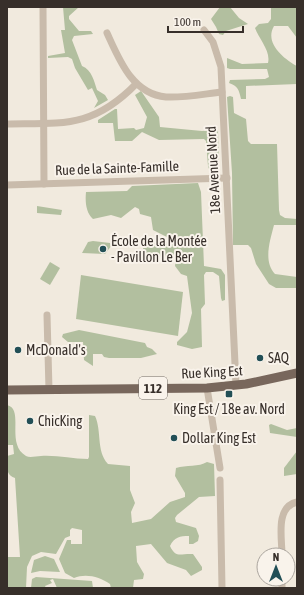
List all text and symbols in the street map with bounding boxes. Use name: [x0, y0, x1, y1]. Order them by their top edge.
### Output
scale bar: [168, 8, 243, 34]
text: 100 m: [174, 15, 201, 29]
street label: 18e Avenue Nord: [203, 126, 223, 214]
street label: Rue de la Sainte-Famille: [55, 158, 179, 178]
place label: École de la Montée - Pavillon Le Ber: [111, 233, 207, 265]
marker: École de la Montée - Pavillon Le Ber: [98, 244, 108, 254]
place label: McDonald's: [26, 342, 86, 358]
marker: McDonald's: [13, 345, 23, 355]
place label: SAQ: [268, 350, 290, 366]
marker: SAQ: [255, 353, 265, 363]
street label: Rue King Est: [181, 362, 243, 382]
road number: 112: [139, 377, 167, 399]
marker: King Est / 18e av. Nord: [224, 389, 234, 399]
place label: King Est / 18e av. Nord: [173, 401, 285, 417]
place label: ChicKing: [38, 413, 82, 429]
marker: ChicKing: [25, 416, 35, 426]
place label: Dollar King Est: [182, 430, 256, 446]
marker: Dollar King Est: [169, 433, 179, 443]
north arrow: [256, 547, 296, 587]
text: N: [273, 551, 279, 563]

